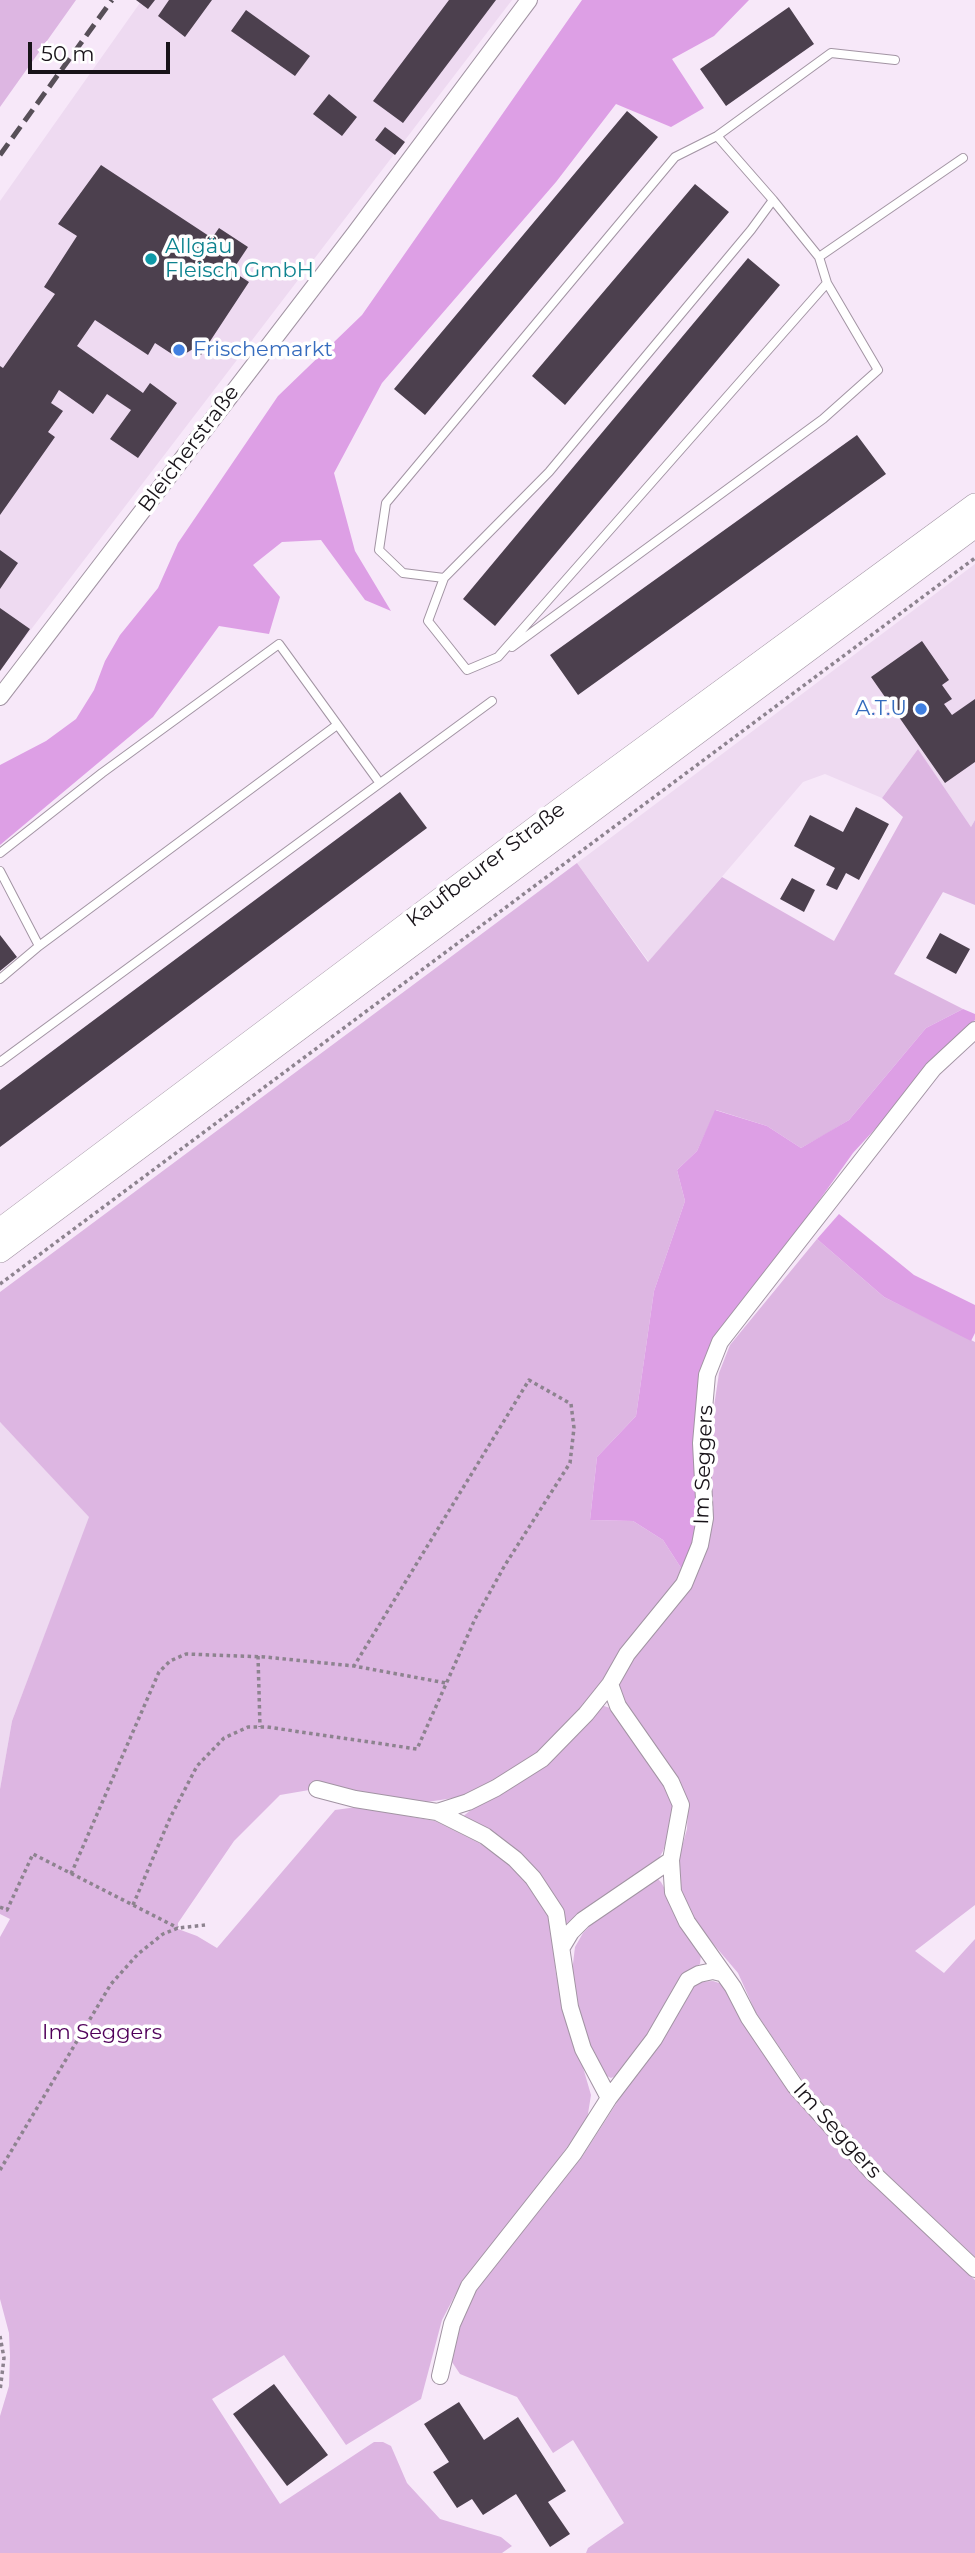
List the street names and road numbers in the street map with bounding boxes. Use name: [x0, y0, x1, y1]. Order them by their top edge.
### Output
street label: Bleicherstraße: [133, 381, 245, 517]
street label: Kaufbeurer Straße: [402, 797, 570, 933]
street label: Im Seggers: [689, 1405, 719, 1525]
street label: Im Seggers: [788, 2078, 886, 2184]

